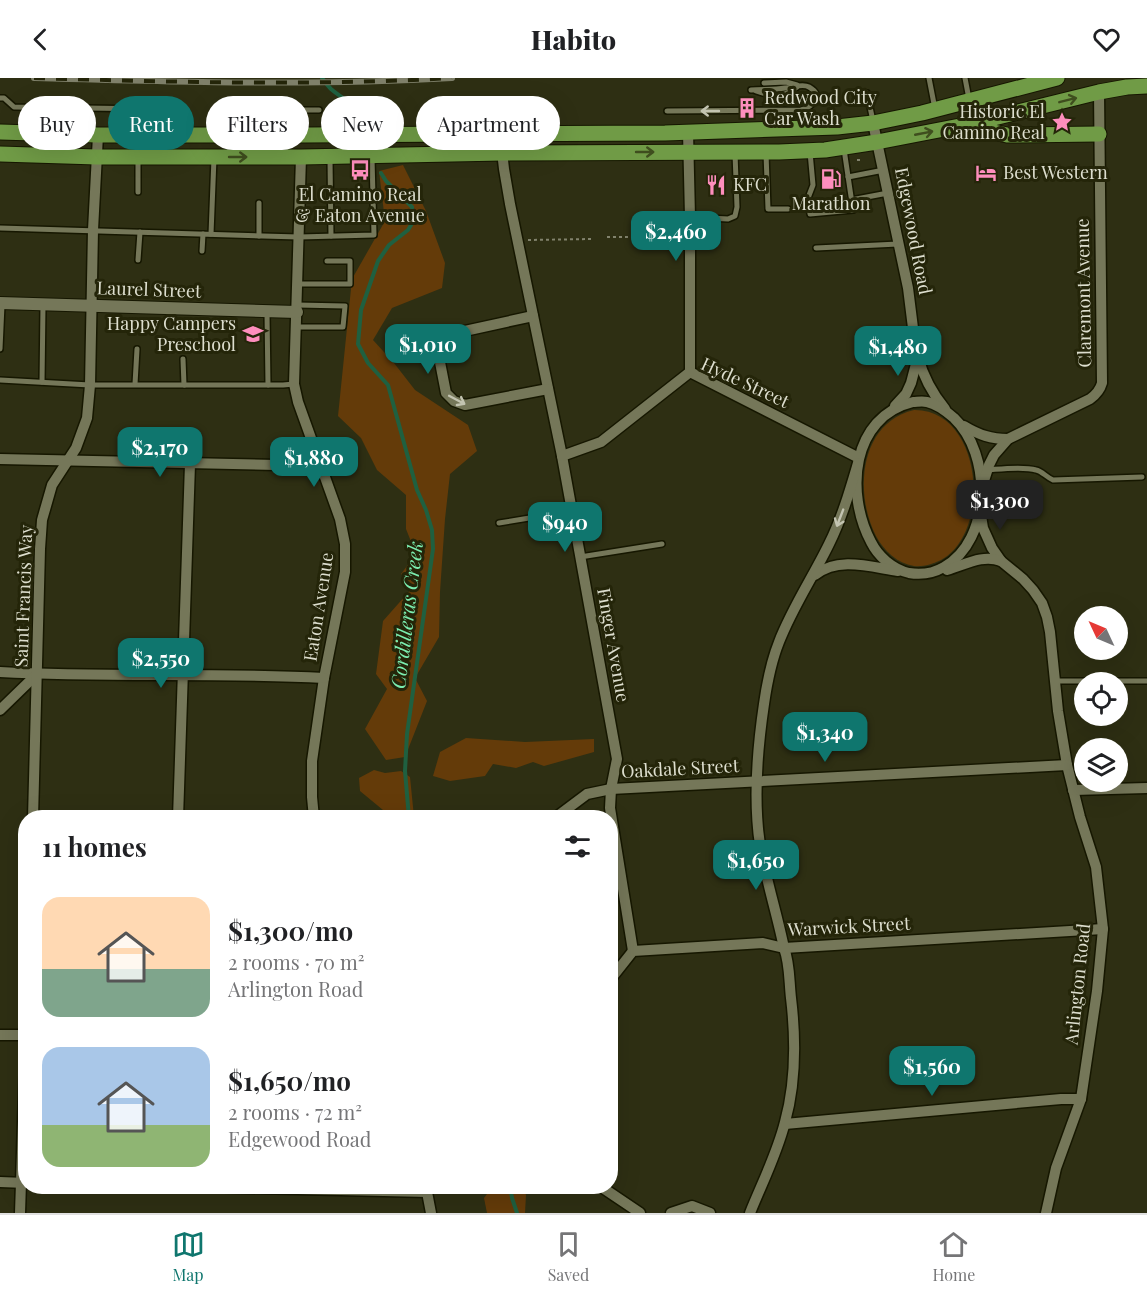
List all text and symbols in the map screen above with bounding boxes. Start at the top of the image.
text: Habito [531,21,616,57]
icon: back [24,23,57,56]
icon: heart [1090,23,1123,56]
place label: Redwood City Car Wash [764,85,877,130]
one-way arrow [1058,93,1077,105]
chip: Buy [18,96,96,150]
chip: Rent [108,96,194,150]
chip: Filters [206,96,309,150]
chip: New [321,96,404,150]
chip: Apartment [416,96,560,150]
building icon: Redwood City Car Wash [735,96,759,120]
place label: Historic El Camino Real [942,99,1045,144]
one-way arrow [700,105,720,117]
place icon: Historic El Camino Real [1050,110,1074,134]
one-way arrow [914,127,933,138]
one-way arrow [635,146,655,158]
one-way arrow [228,151,248,163]
bus stop icon: El Camino Real & Eaton Avenue [348,158,372,182]
place label: Best Western [1003,160,1108,184]
hotel icon: Best Western [974,161,998,185]
street label: Edgewood Road [890,165,938,297]
fuel station icon: Marathon [819,167,843,191]
place label: KFC [733,172,767,196]
restaurant icon: KFC [704,173,728,197]
place label: El Camino Real & Eaton Avenue [295,182,425,227]
place label: Marathon [791,191,871,215]
pin: $2,460 [627,211,725,262]
text: $2,460 [645,217,707,244]
street label: Claremont Avenue [1070,218,1096,368]
street label: Laurel Street [96,275,202,303]
place label: Happy Campers Preschool [107,311,236,356]
school or university icon: Happy Campers Preschool [241,322,265,346]
pin: $1,010 [379,324,477,375]
pin: $1,480 [849,326,947,377]
text: $1,010 [399,330,457,357]
text: $1,480 [868,332,928,359]
street label: Hyde Street [697,351,794,413]
one-way arrow [449,394,466,406]
pin: $2,170 [111,427,209,478]
text: $2,170 [131,433,189,460]
pin: $1,880 [265,437,363,488]
text: $1,880 [284,443,344,470]
pin: $1,300 [951,480,1049,531]
text: $1,300 [970,486,1030,513]
pin: $940 [529,502,601,553]
text: $940 [542,508,588,535]
one-way arrow [834,509,845,527]
street label: Saint Francis Way [9,524,37,668]
water label: Cordilleras Creek [383,540,428,690]
street label: Eaton Avenue [298,551,338,663]
street label: Finger Avenue [592,586,636,704]
north arrow [1074,606,1128,660]
map controls [1074,606,1128,792]
pin: $2,550 [112,638,210,689]
text: $2,550 [132,644,190,671]
button: locate [1074,672,1128,726]
pin: $1,340 [776,712,874,763]
text: $1,340 [796,718,854,745]
button: layers [1074,738,1128,792]
street label: Oakdale Street [620,753,740,783]
text: 11 homes [42,829,147,864]
icon: filters [561,830,594,863]
pin: $1,650 [707,840,805,891]
text: $1,650 [727,846,785,873]
street label: Warwick Street [786,911,911,941]
text: $1,300/mo [228,913,353,948]
icon: home [90,921,162,993]
street label: Arlington Road [1059,921,1095,1047]
text: 2 rooms · 70 m² [228,948,365,975]
text: Arlington Road [228,975,363,1002]
pin: $1,560 [883,1046,981,1097]
text: $1,560 [903,1052,961,1079]
text: $1,650/mo [228,1063,351,1098]
icon: home [90,1071,162,1143]
text: 2 rooms · 72 m² [228,1098,362,1125]
text: Edgewood Road [228,1125,371,1152]
tab: Map [172,1228,205,1285]
tab: Saved [548,1228,589,1285]
tab: Home [933,1228,975,1285]

